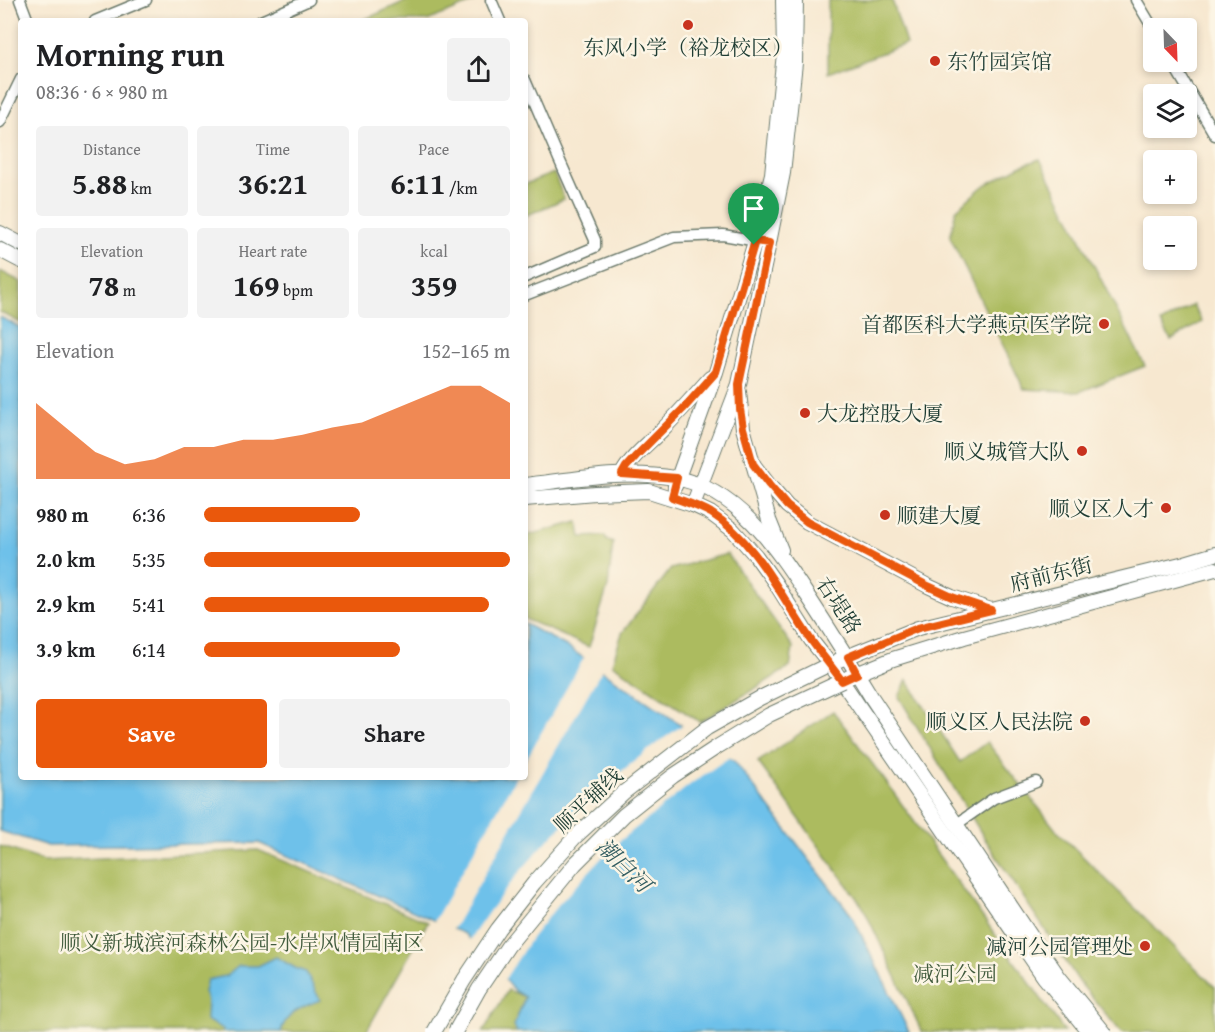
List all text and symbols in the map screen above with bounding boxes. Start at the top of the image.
marker: 东风小学（裕龙校区） [681,18,695,32]
north arrow [1143,18,1197,72]
map controls [1143,18,1197,270]
text: Morning run [36,30,225,78]
place label: 东风小学（裕龙校区） [583,32,793,63]
button: share [447,38,510,101]
place label: 东竹园宾馆 [947,46,1052,77]
marker: 东竹园宾馆 [928,54,942,68]
text: 08:36 · 6 × 980 m [36,77,168,106]
button: layers [1143,84,1197,138]
text: Distance [83,137,141,161]
text: Time [256,137,290,161]
text: Pace [419,137,449,161]
button: + [1143,150,1197,204]
text: 5.88 [72,161,127,205]
text: 36:21 [238,161,308,205]
text: 6:11 [390,161,445,205]
text: km [127,176,152,200]
text: /km [445,176,478,200]
pin [728,183,779,245]
icon: arrive [737,192,770,225]
button: − [1143,216,1197,270]
text: Elevation [81,239,143,263]
text: Heart rate [239,239,307,263]
text: kcal [420,239,448,263]
text: 78 [88,263,119,307]
text: 169 [233,263,280,307]
text: 359 [411,263,457,307]
text: m [119,278,136,302]
text: bpm [280,278,313,302]
place label: 首都医科大学燕京医学院 [861,309,1092,340]
marker: 首都医科大学燕京医学院 [1097,317,1111,331]
text: Elevation [36,336,114,365]
text: 152–165 m [422,336,510,365]
place label: 大龙控股大厦 [817,398,943,429]
marker: 大龙控股大厦 [798,406,812,420]
place label: 顺义城管大队 [944,436,1070,467]
marker: 顺义城管大队 [1075,444,1089,458]
place label: 顺义区人才 [1049,493,1154,524]
text: 980 m [36,500,89,529]
text: 6:36 [132,500,166,529]
place label: 顺建大厦 [897,500,981,531]
marker: 顺义区人才 [1159,501,1173,515]
marker: 顺建大厦 [878,508,892,522]
text: 2.0 km [36,545,95,574]
text: 5:35 [132,545,166,574]
street label: 府前东街 [1006,549,1096,599]
street label: 右堤路 [809,570,869,640]
text: 2.9 km [36,590,95,619]
text: 5:41 [132,590,166,619]
text: 3.9 km [36,635,95,664]
text: 6:14 [132,635,166,664]
button: Save [36,699,267,768]
button: Share [279,699,510,768]
place label: 顺义区人民法院 [926,706,1073,737]
marker: 顺义区人民法院 [1078,714,1092,728]
street label: 顺平辅线 [547,760,629,840]
water label: 潮白河 [589,831,662,902]
park label: 顺义新城滨河森林公园-水岸风情园南区 [60,927,424,958]
place label: 减河公园管理处 [986,931,1133,962]
marker: 减河公园管理处 [1138,939,1152,953]
park label: 减河公园 [913,958,997,989]

